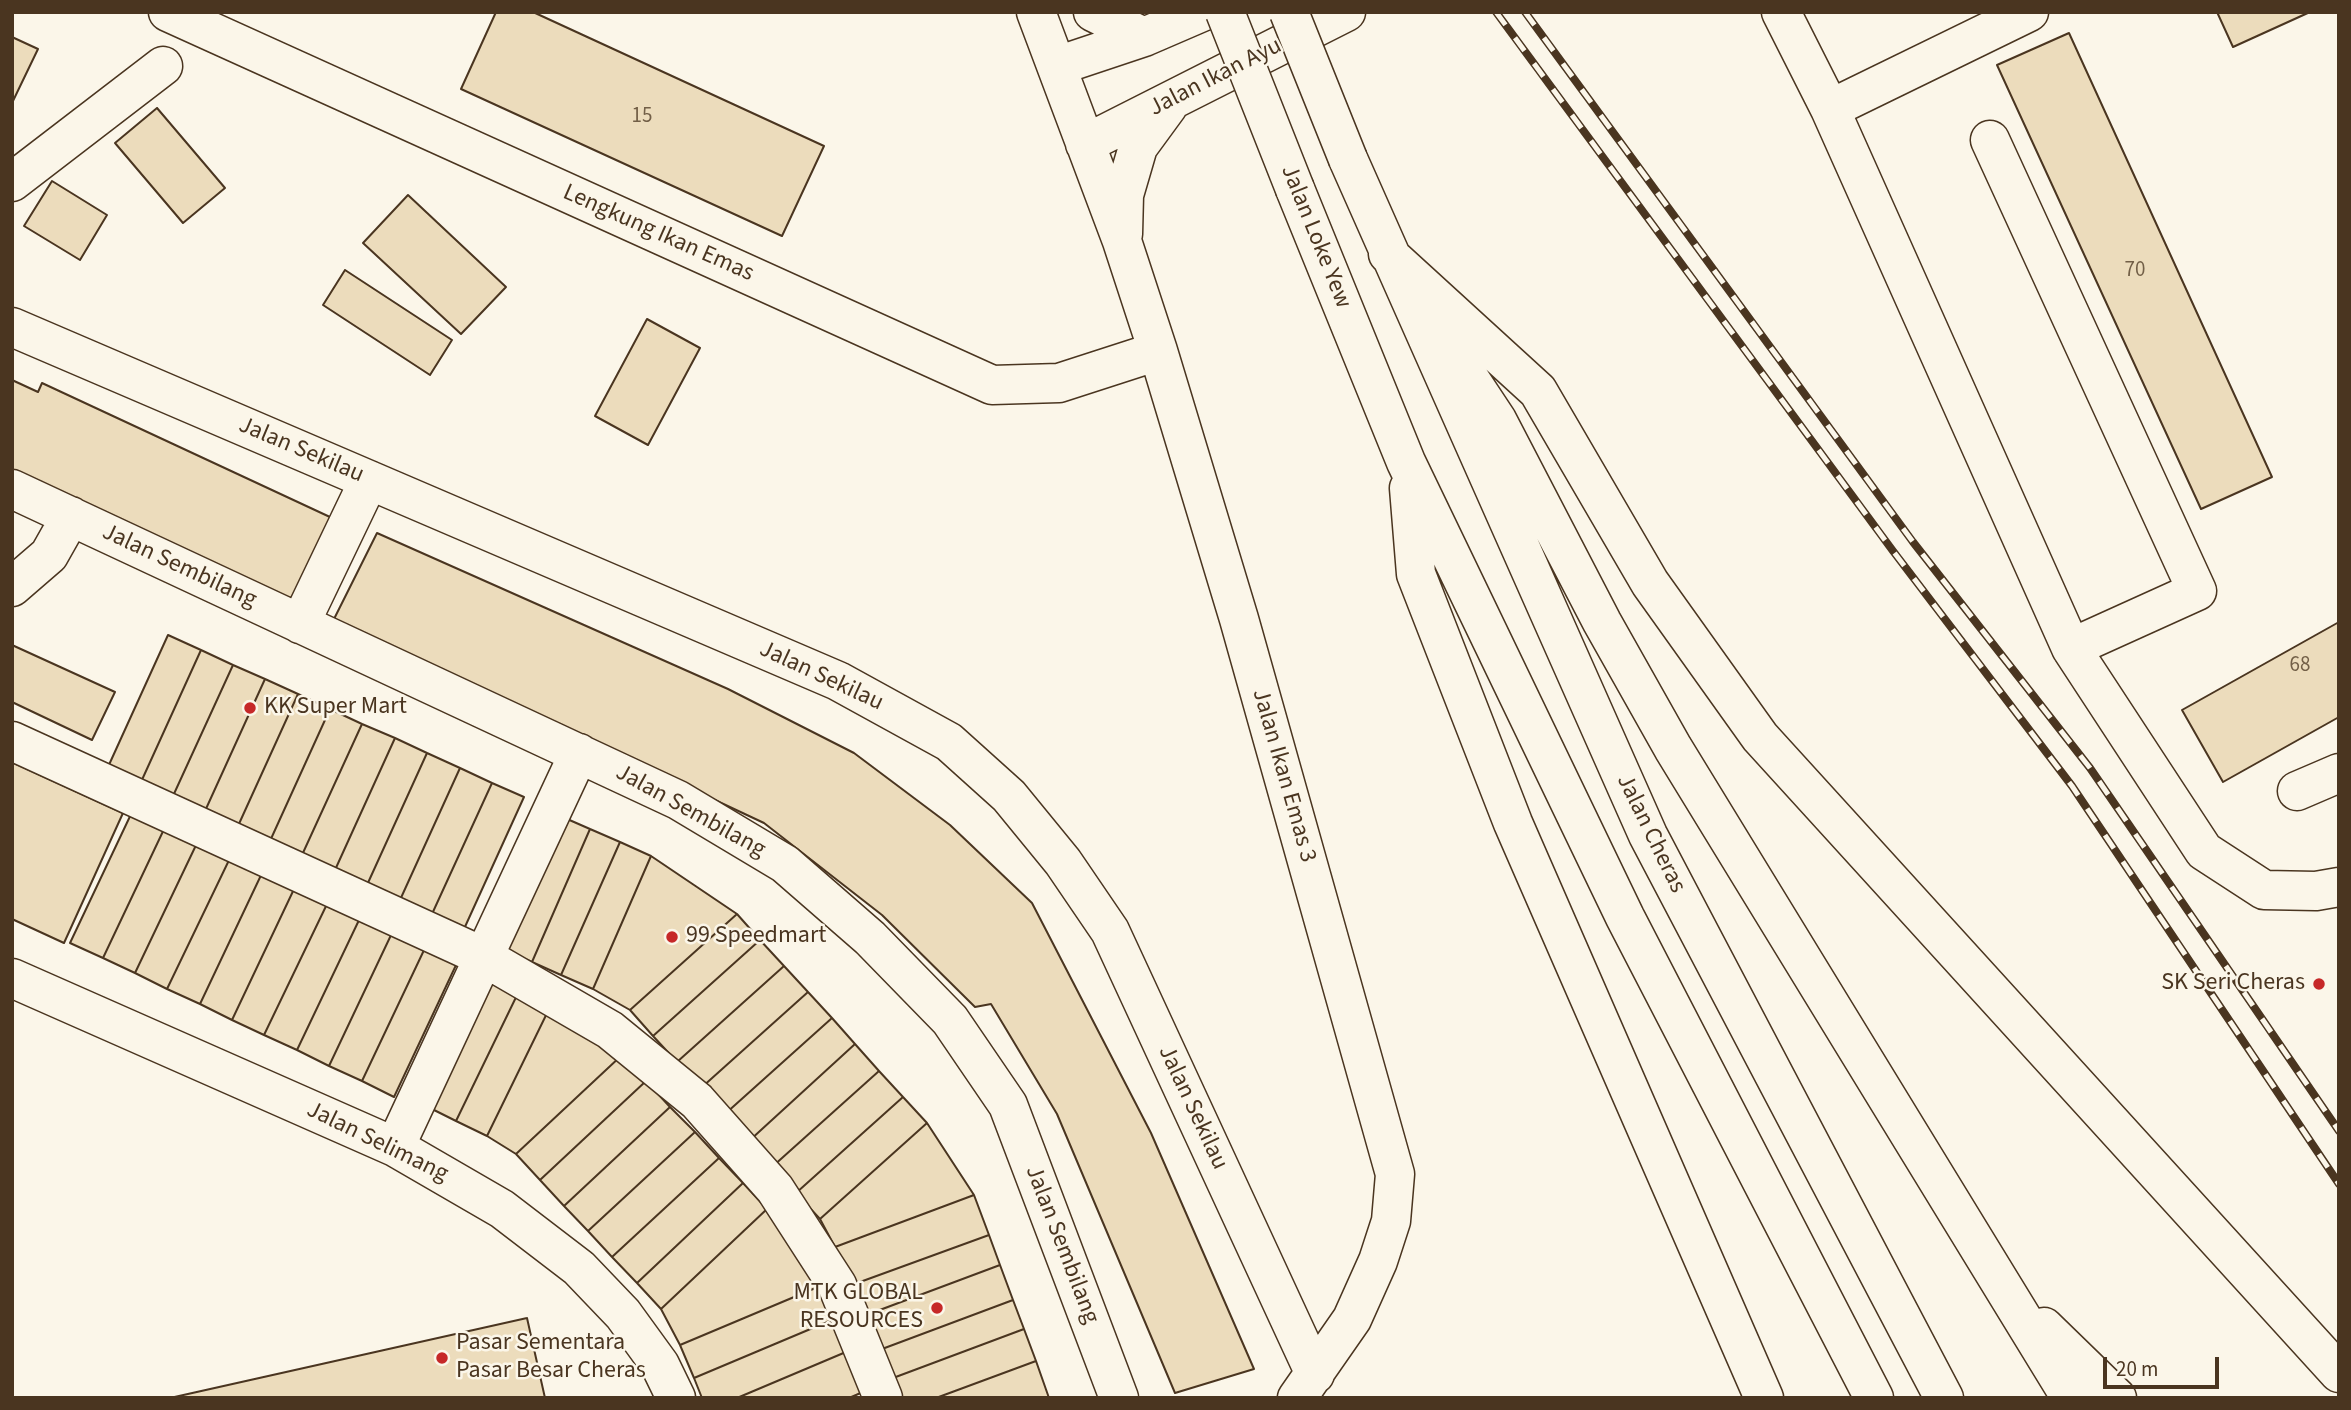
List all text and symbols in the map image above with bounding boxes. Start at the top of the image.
street label: Jalan Ikan Ayu [1145,32,1287,124]
house number: 15 [632,104,652,130]
street label: Jalan Loke Yew [1273,161,1357,313]
street label: Lengkung Ikan Emas [558,179,758,289]
house number: 70 [2125,258,2145,284]
street label: Jalan Sekilau [234,412,368,490]
street label: Jalan Sembilang [97,519,261,615]
street label: Jalan Sekilau [754,636,888,718]
house number: 68 [2290,653,2310,679]
street label: Jalan Ikan Emas 3 [1244,686,1322,866]
place label: KK Super Mart [264,694,407,722]
marker: KK Super Mart [242,700,258,716]
street label: Jalan Sembilang [610,759,770,865]
street label: Jalan Cheras [1609,770,1691,898]
place label: 99 Speedmart [686,923,826,951]
marker: 99 Speedmart [664,929,680,945]
place label: SK Seri Cheras [2161,970,2305,998]
marker: SK Seri Cheras [2311,976,2327,992]
street label: Jalan Sekilau [1151,1041,1233,1175]
street label: Jalan Selimang [302,1096,452,1190]
street label: Jalan Sembilang [1018,1162,1104,1328]
place label: MTK GLOBAL RESOURCES [793,1280,923,1336]
marker: MTK GLOBAL RESOURCES [929,1300,945,1316]
place label: Pasar Sementara Pasar Besar Cheras [456,1330,646,1386]
scale bar [2106,1344,2222,1388]
marker: Pasar Sementara Pasar Besar Cheras [434,1350,450,1366]
text: 20 m [2116,1354,2158,1384]

